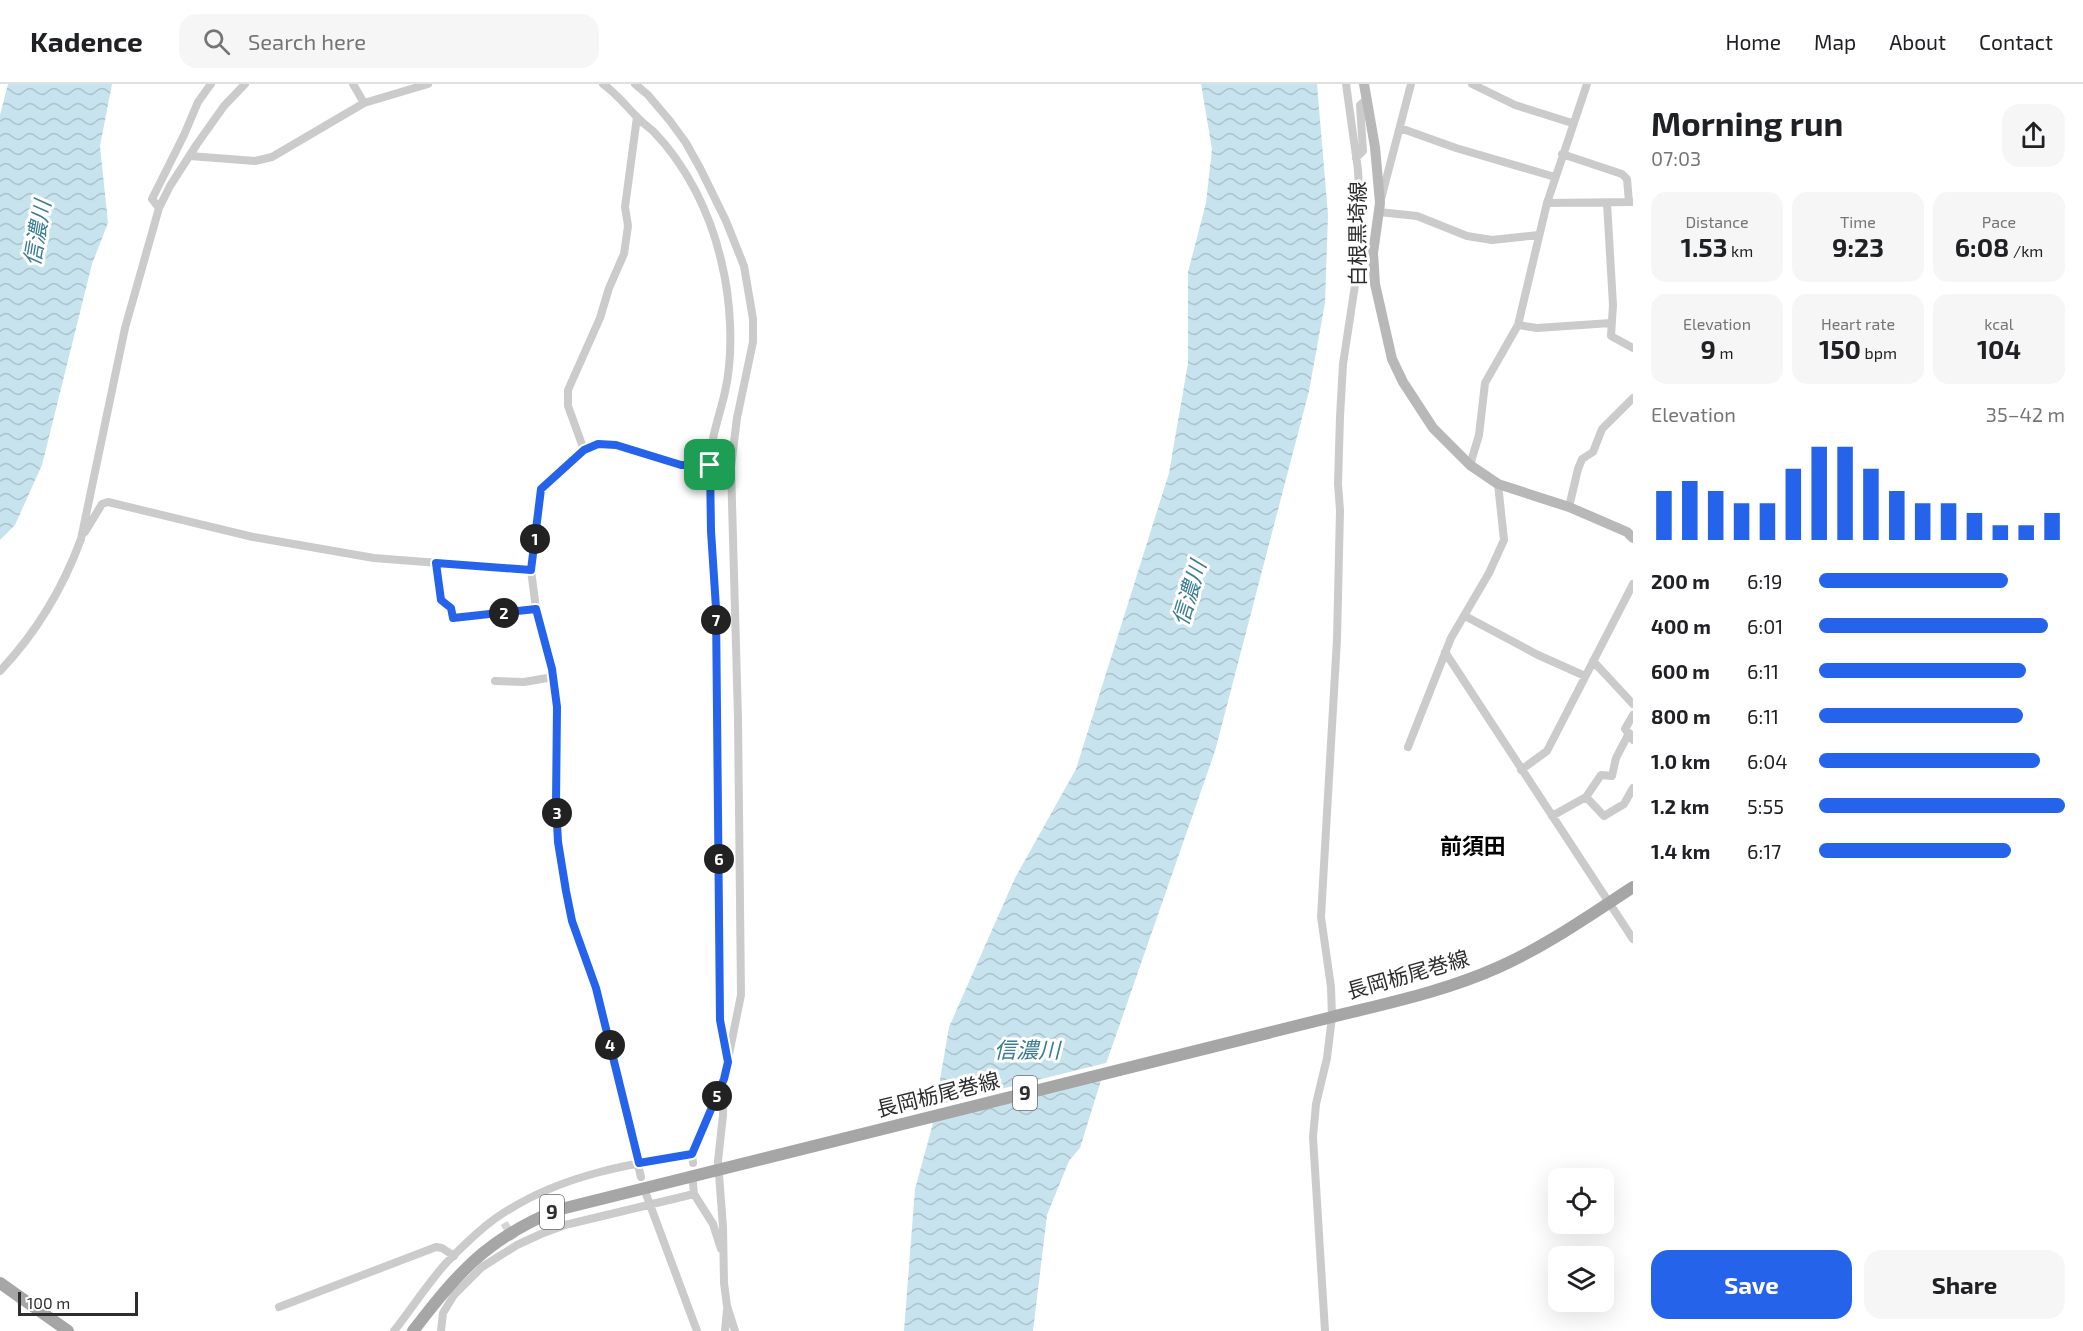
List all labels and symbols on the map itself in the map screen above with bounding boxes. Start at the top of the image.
street label: 白根黒埼線 [1344,182,1369,287]
water label: 信濃川 [17,196,55,268]
pin [684,439,735,490]
pin: 1 [520,524,550,554]
water label: 信濃川 [1166,555,1211,628]
pin: 2 [489,598,519,628]
pin: 7 [701,605,731,635]
pin: 3 [542,798,572,828]
district label: 前須田 [1440,832,1506,858]
pin: 6 [704,844,734,874]
street label: 長岡栃尾巻線 [1344,944,1472,1003]
pin: 4 [595,1030,625,1060]
water label: 信濃川 [994,1036,1062,1062]
street label: 長岡栃尾巻線 [873,1066,1002,1121]
road number: 9 [1013,1076,1037,1110]
pin: 5 [702,1081,732,1111]
road number: 9 [540,1195,564,1229]
scale bar [18,1289,138,1316]

